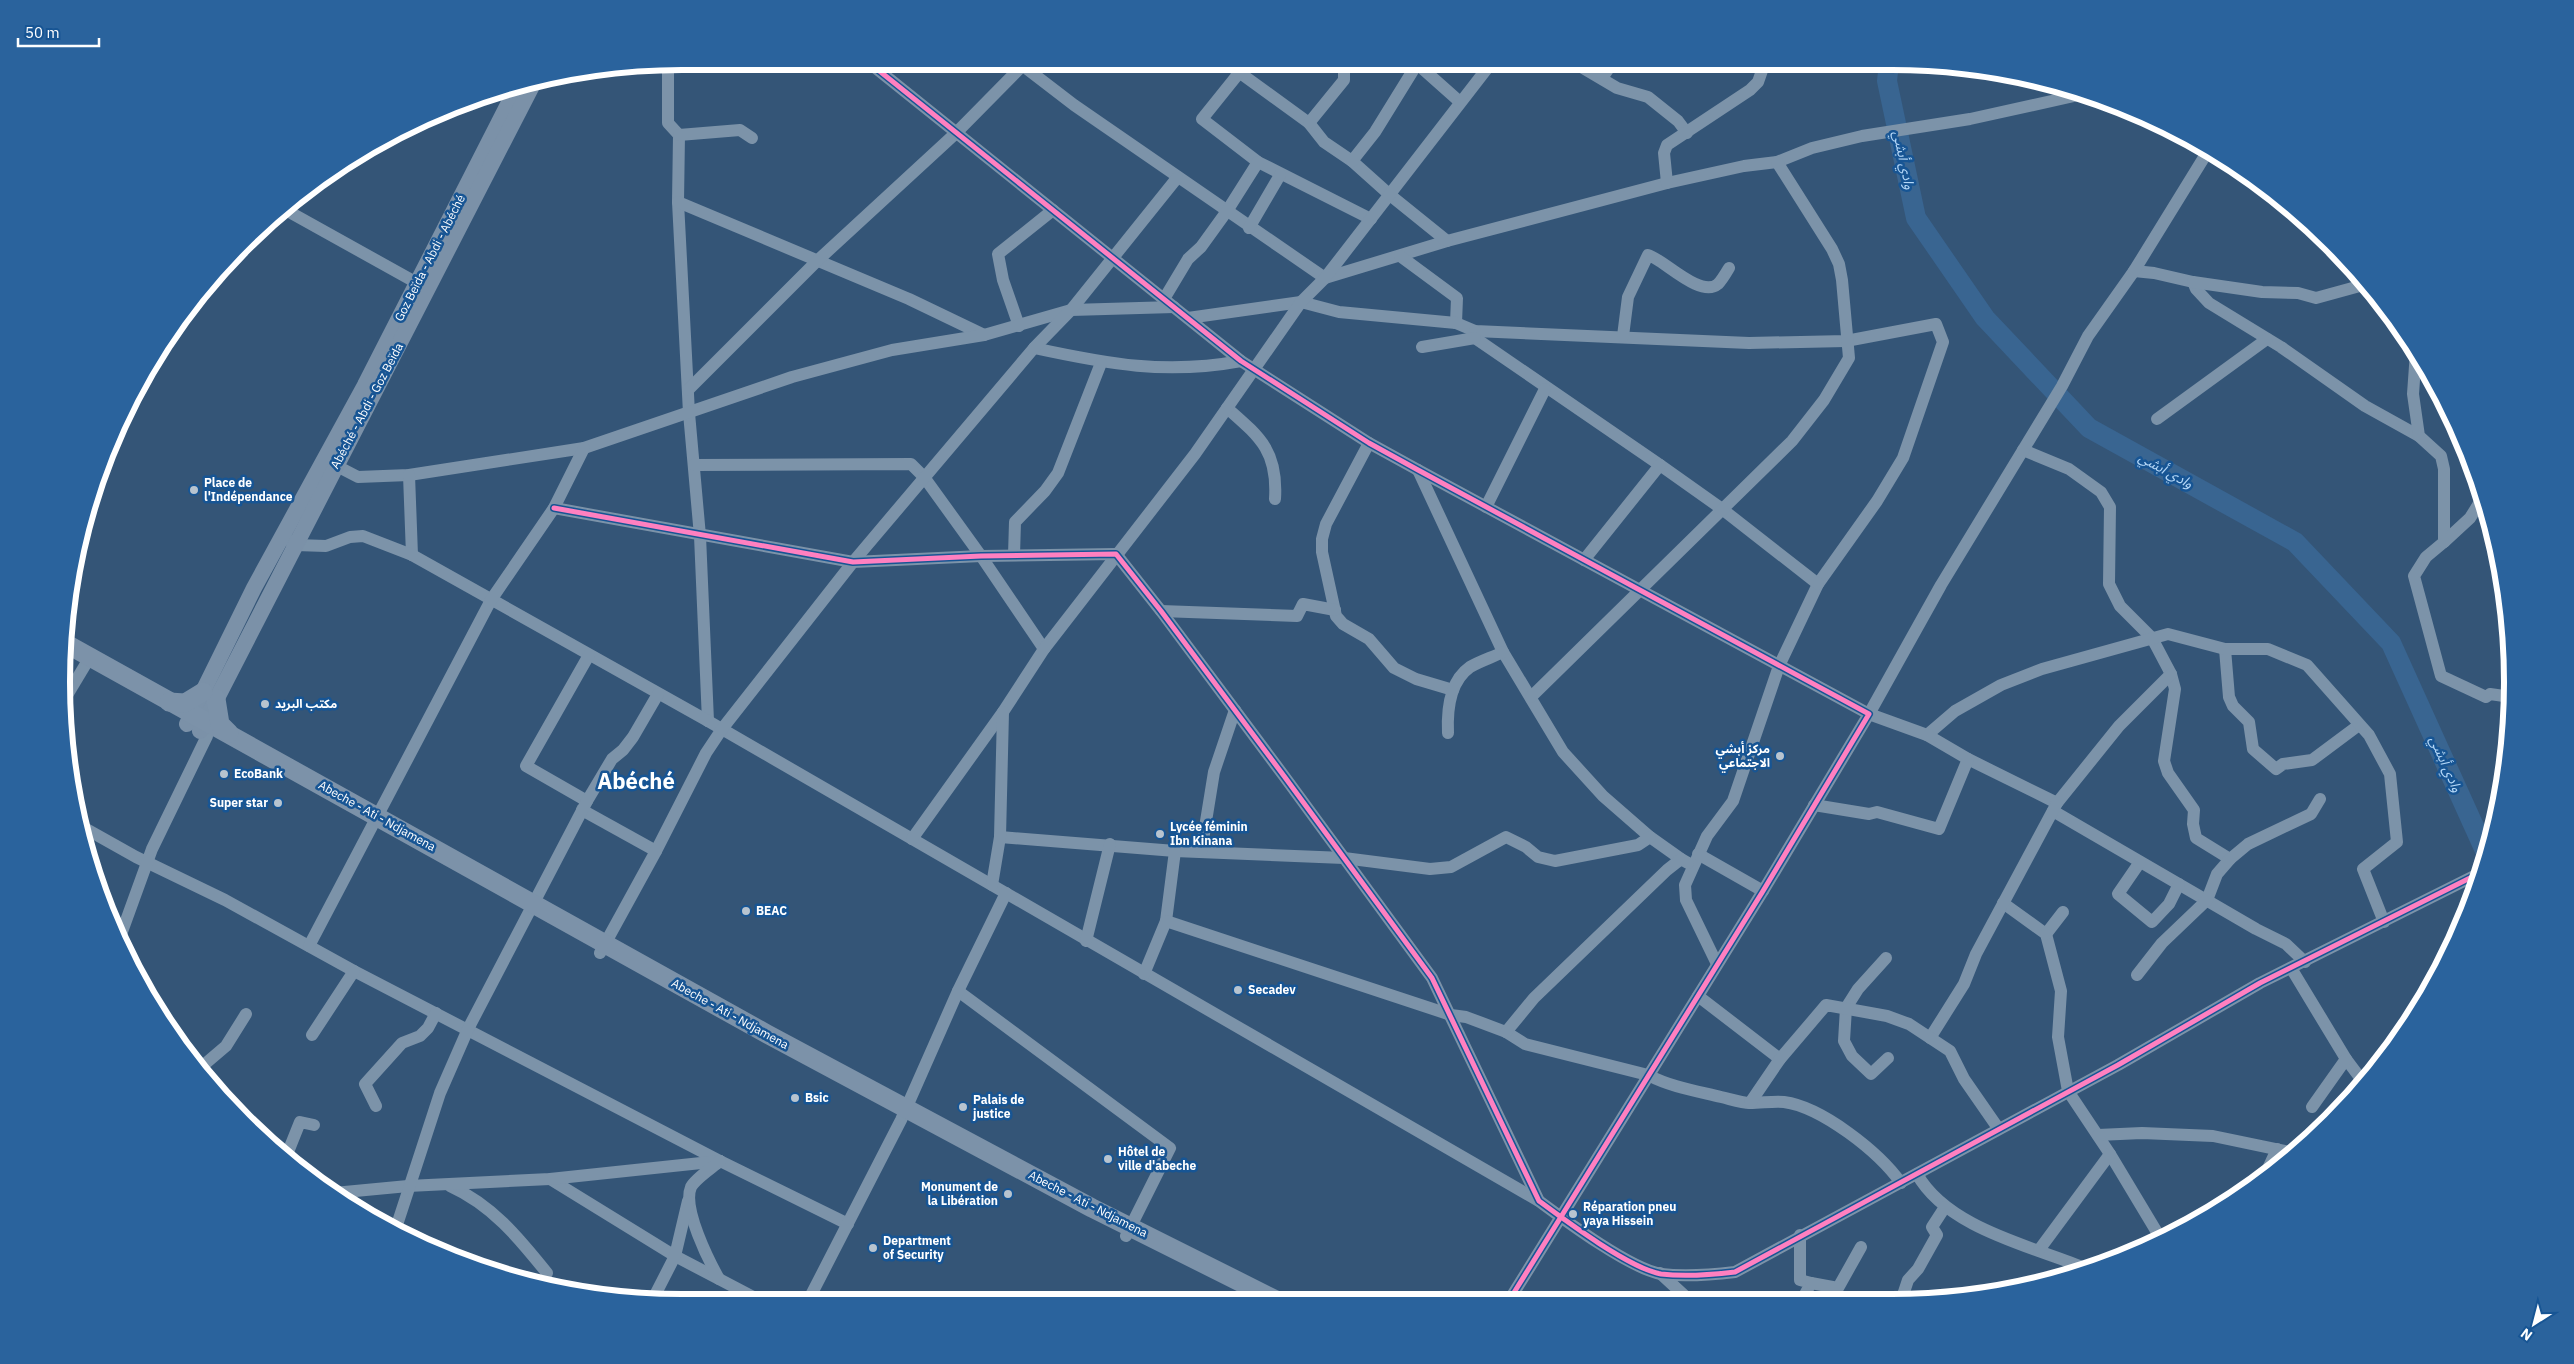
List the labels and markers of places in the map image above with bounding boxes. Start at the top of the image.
place label: Place de l'Indépendance [204,475,293,504]
marker: Place de l'Indépendance [188,484,200,496]
place label: مكتب البريد [275,696,337,711]
marker: مكتب البريد [259,698,271,710]
place label: مركز أبشي الاجتماعي [1716,741,1770,773]
marker: مركز أبشي الاجتماعي [1774,750,1786,762]
place label: EcoBank [234,766,283,781]
marker: EcoBank [218,768,230,780]
place label: Super star [209,795,268,810]
marker: Super star [272,797,284,809]
place label: Lycée féminin Ibn Kinana [1170,819,1248,848]
marker: Lycée féminin Ibn Kinana [1154,828,1166,840]
place label: BEAC [756,903,787,918]
marker: BEAC [740,905,752,917]
place label: Secadev [1248,982,1296,997]
marker: Secadev [1232,984,1244,996]
place label: Bsic [805,1090,829,1105]
marker: Bsic [789,1092,801,1104]
place label: Palais de justice [972,1092,1025,1121]
marker: Palais de justice [957,1101,969,1113]
place label: Hôtel de ville d'abeche [1118,1144,1196,1173]
marker: Hôtel de ville d'abeche [1102,1153,1114,1165]
place label: Monument de la Libération [921,1179,998,1208]
marker: Monument de la Libération [1002,1188,1014,1200]
place label: Réparation pneu yaya Hissein [1583,1199,1676,1228]
marker: Réparation pneu yaya Hissein [1567,1208,1579,1220]
place label: Department of Security [883,1233,951,1262]
marker: Department of Security [867,1242,879,1254]

